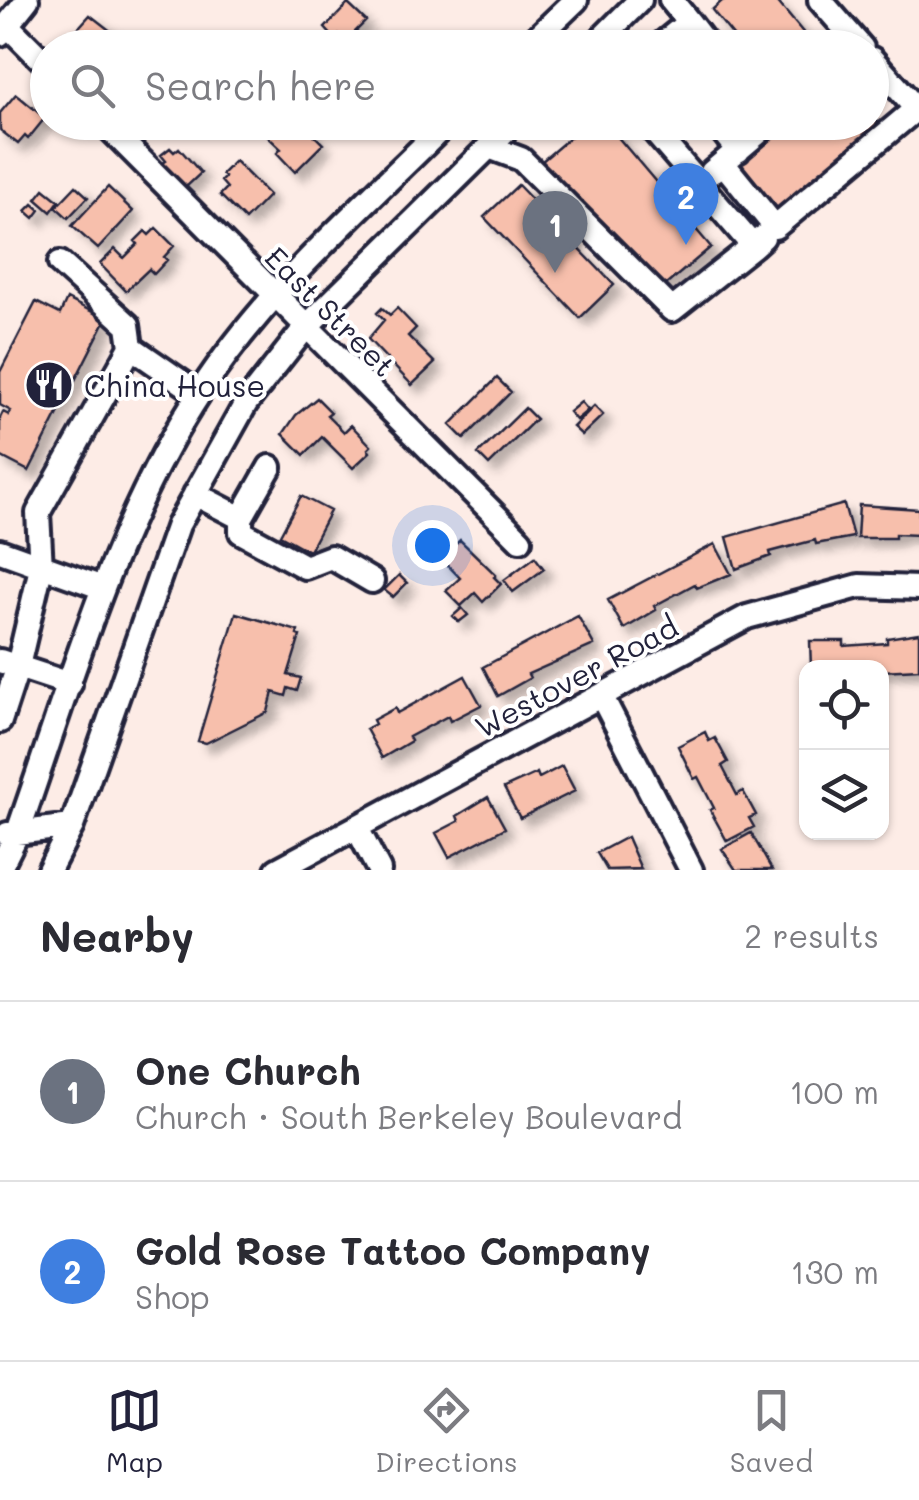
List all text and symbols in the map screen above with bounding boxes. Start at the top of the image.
search box [30,30,889,140]
icon: search [65,58,120,113]
text: Search here [145,60,376,110]
pin: 2 [654,162,718,245]
pin: 1 [522,190,588,273]
street label: East Street [257,237,405,385]
restaurant icon: China House [23,359,75,411]
place label: China House [84,365,265,405]
your location [407,520,458,571]
street label: Westover Road [468,606,684,746]
map controls [799,660,889,840]
button: locate [799,660,889,750]
button: layers [799,750,889,840]
text: Nearby [40,908,194,963]
text: 2 results [744,914,879,956]
text: One Church [135,1045,361,1095]
text: 1 [65,1070,80,1112]
text: 100 m [789,1070,879,1112]
text: Church · South Berkeley Boulevard [135,1095,682,1137]
text: Gold Rose Tattoo Company [135,1225,651,1275]
text: 2 [64,1250,81,1292]
text: 130 m [790,1250,879,1292]
text: Shop [135,1275,210,1317]
tab: Map [106,1383,163,1479]
tab: Directions [375,1383,518,1479]
tab: Saved [730,1383,813,1479]

